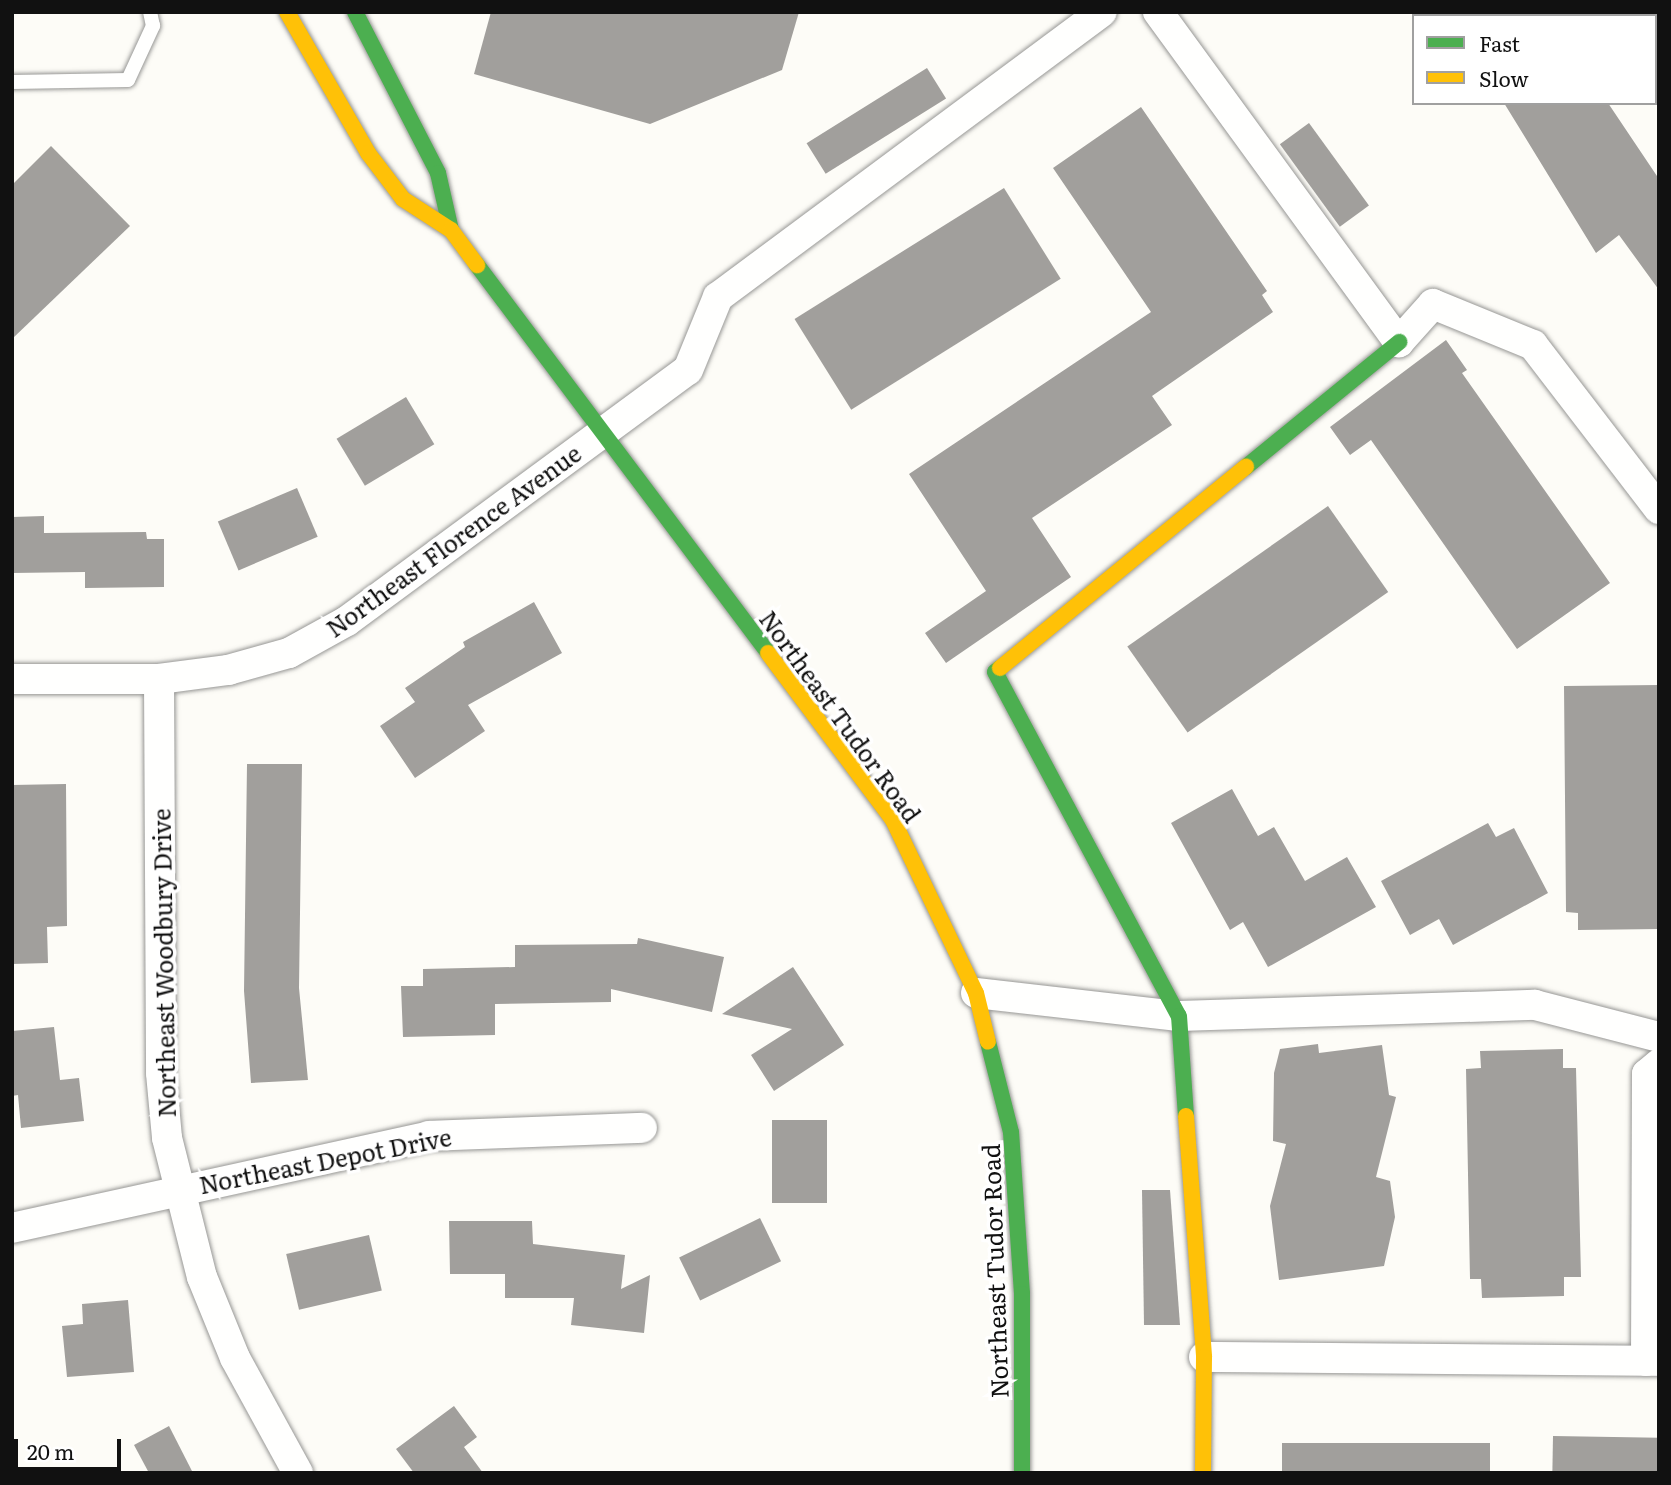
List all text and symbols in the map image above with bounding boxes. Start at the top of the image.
legend [1412,14,1657,105]
text: Fast [1479,27,1520,58]
text: Slow [1479,62,1529,93]
street label: Northeast Florence Avenue [320,438,586,642]
street label: Northeast Tudor Road [754,604,928,828]
street label: Northeast Woodbury Drive [146,808,180,1118]
street label: Northeast Depot Drive [196,1121,454,1199]
street label: Northeast Tudor Road [975,1143,1013,1399]
scale bar [18,1426,124,1470]
text: 20 m [27,1435,74,1466]

